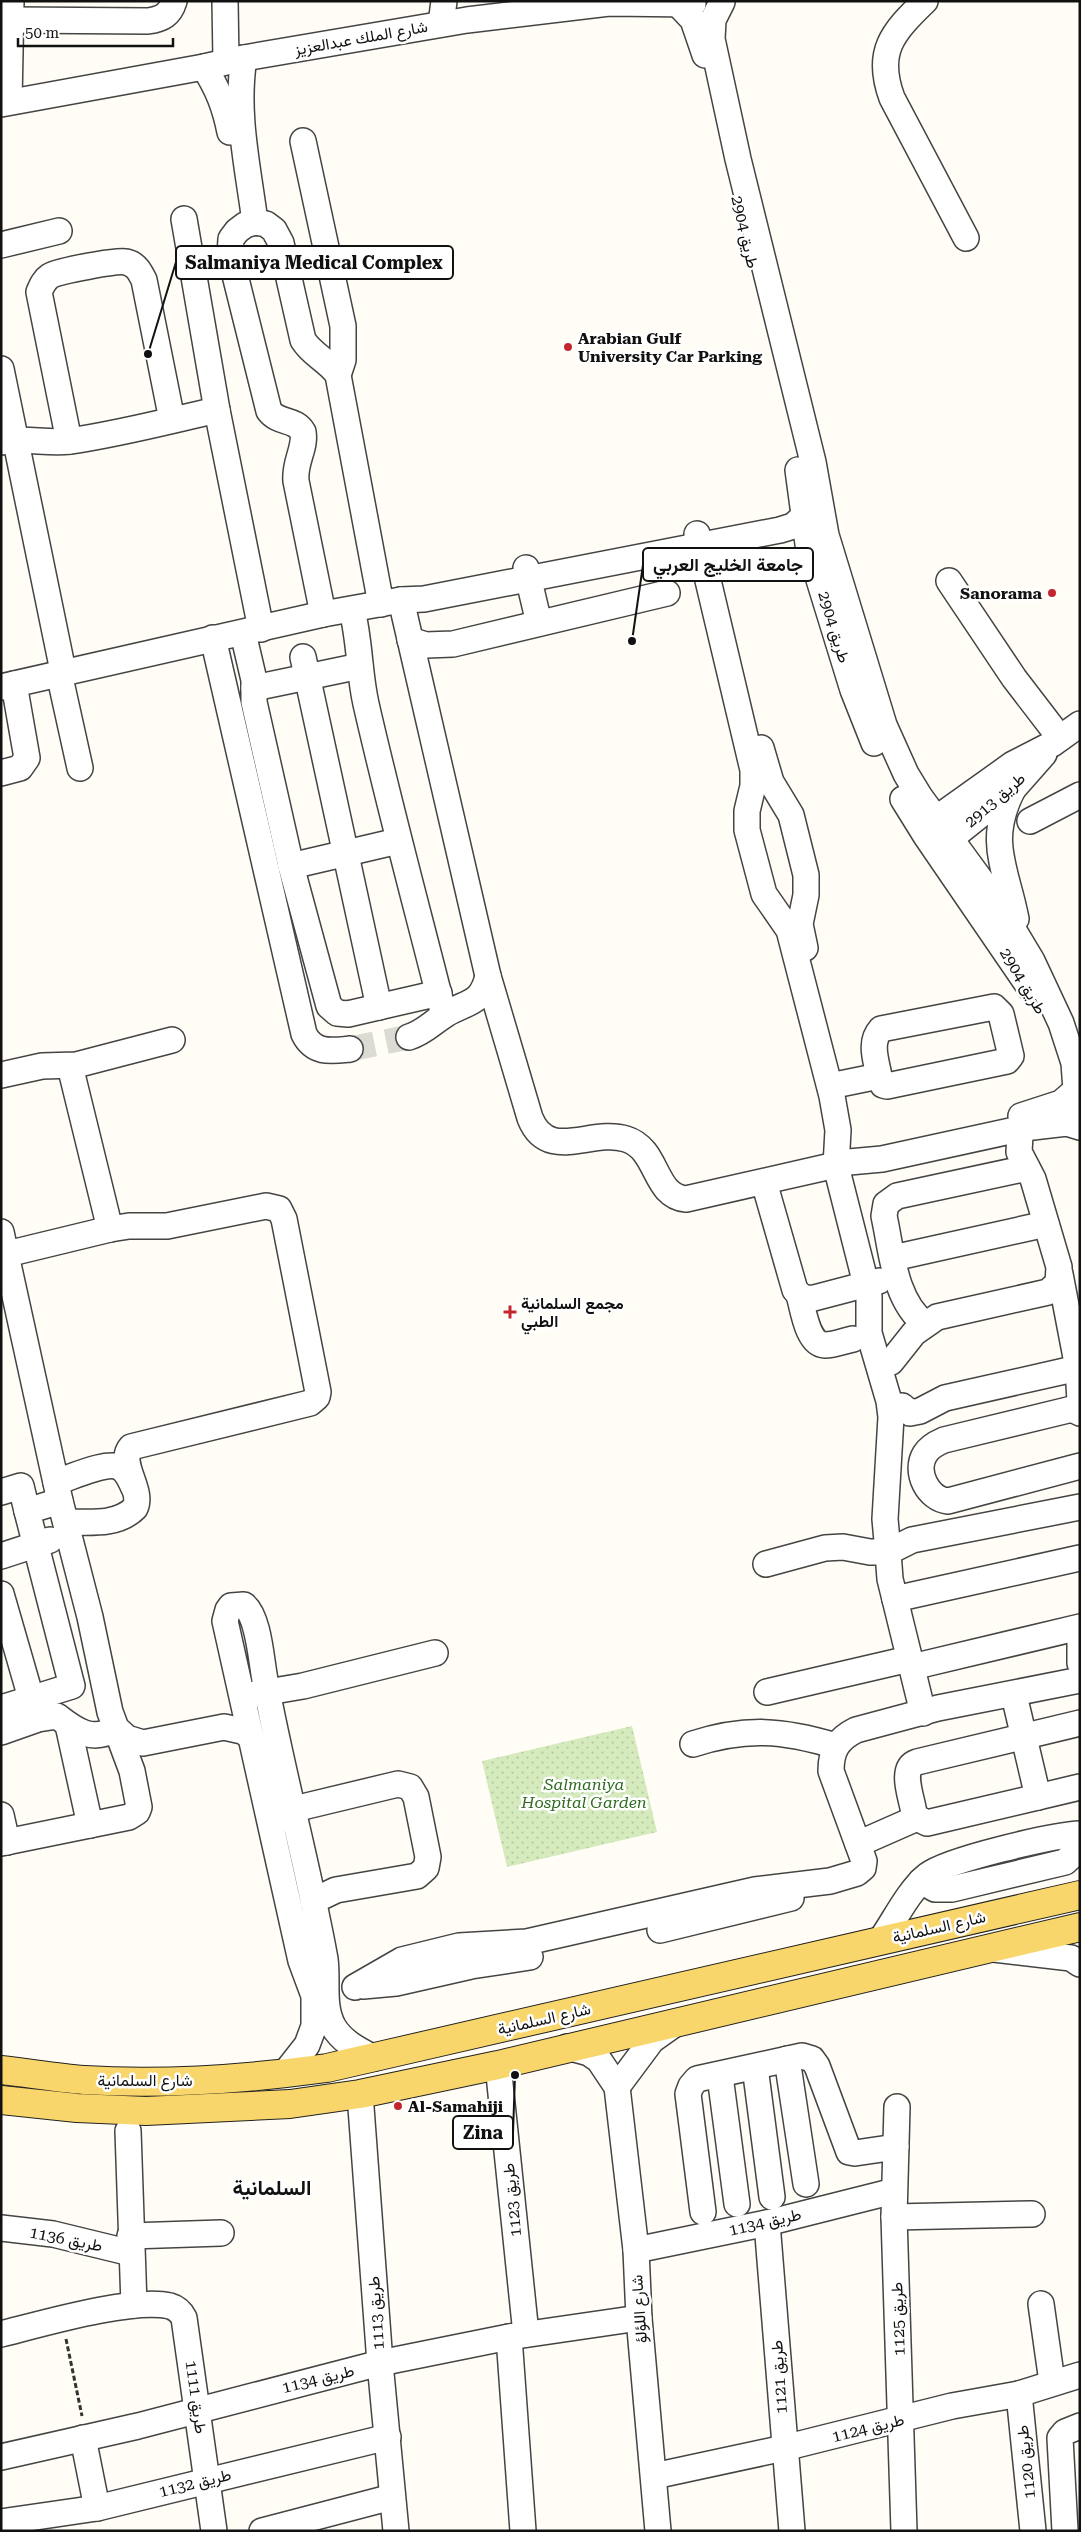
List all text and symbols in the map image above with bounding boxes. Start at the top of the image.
scale bar [18,15,172,47]
street label: شارع الملك عبدالعزيز [292,17,430,61]
text: 50 m [25,24,60,42]
street label: طريق 2904 [726,194,763,270]
callout: Salmaniya Medical Complex [176,246,453,279]
text: Salmaniya Medical Complex [185,252,443,273]
place label: Arabian Gulf University Car Parking [578,329,762,366]
marker: Arabian Gulf University Car Parking [562,341,574,353]
callout: جامعة الخليج العربي [643,548,813,581]
text: جامعة الخليج العربي [653,554,803,580]
place label: Sanorama [960,584,1043,603]
marker: Sanorama [1046,587,1058,599]
street label: طريق 2904 [813,589,854,665]
street label: طريق 2913 [961,769,1030,832]
street label: طريق 2904 [995,944,1050,1018]
place label: مجمع السلمانية الطبي [521,1294,624,1335]
marker: مجمع السلمانية الطبي [503,1305,517,1319]
park label: Salmaniya Hospital Garden [520,1775,647,1812]
street label: شارع السلمانية [890,1907,988,1949]
street label: شارع السلمانية [495,1999,593,2041]
street label: شارع السلمانية [97,2071,193,2092]
place label: Al-Samahiji [408,2097,504,2116]
marker: Al-Samahiji [392,2100,404,2112]
callout: Zina [453,2116,513,2149]
text: Zina [463,2122,504,2143]
street label: طريق 1123 [499,2162,526,2238]
district label: السلمانية [233,2176,311,2200]
street label: طريق 1134 [727,2204,803,2241]
street label: طريق 1136 [28,2223,104,2256]
street label: شارع اللؤلؤ [627,2274,653,2344]
street label: طريق 1113 [364,2275,389,2350]
street label: طريق 1125 [887,2282,910,2356]
street label: طريق 1121 [767,2339,792,2414]
street label: طريق 1111 [180,2359,211,2435]
street label: طريق 1134 [280,2361,356,2398]
street label: طريق 1124 [830,2410,906,2447]
street label: طريق 1120 [1013,2424,1040,2500]
street label: طريق 1132 [157,2465,233,2502]

